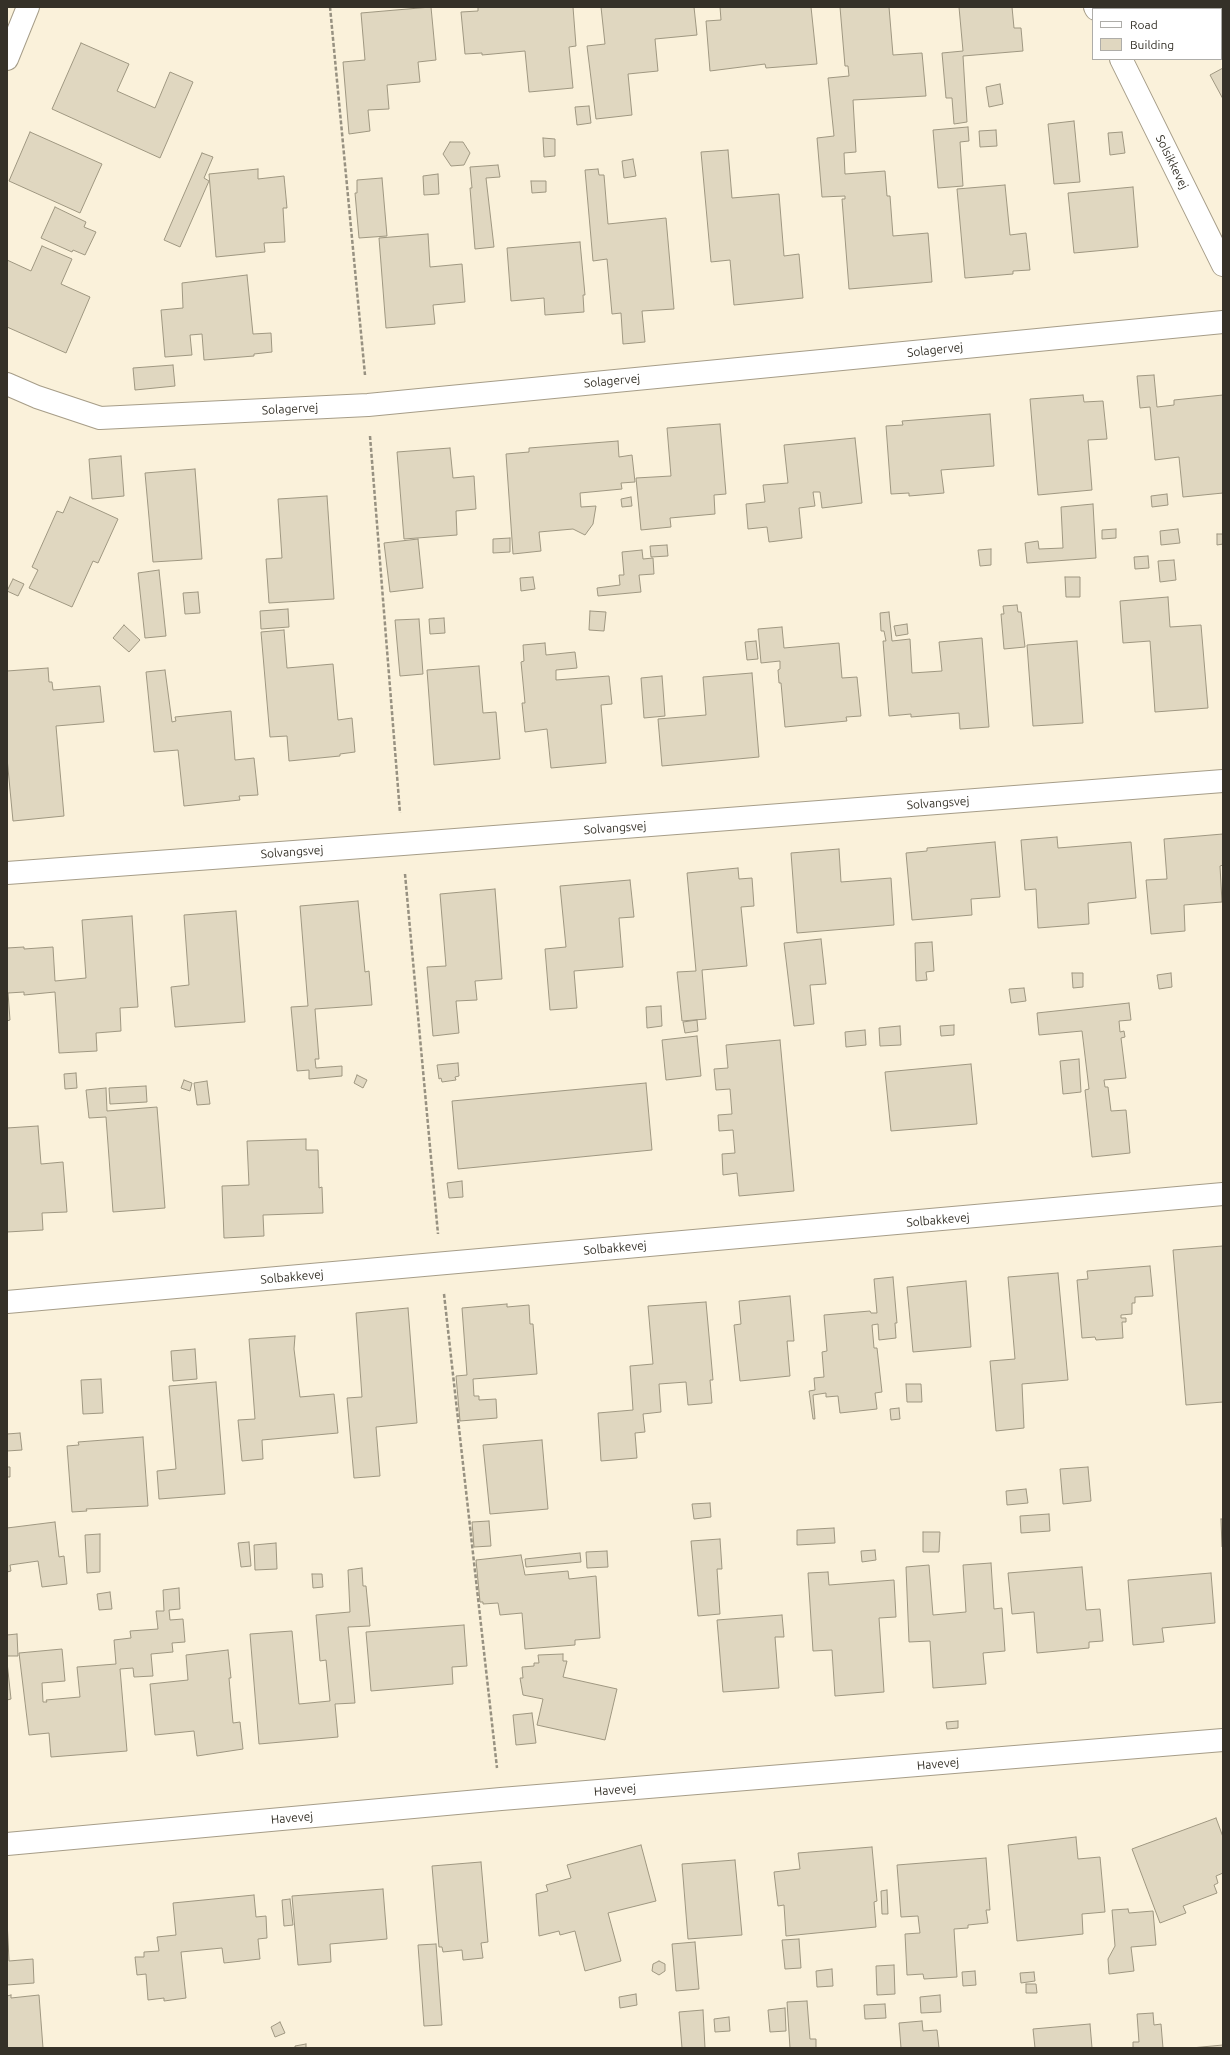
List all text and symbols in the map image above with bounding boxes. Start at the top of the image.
legend [1092,8,1222,60]
text: Road [1130,18,1158,31]
text: Building [1130,38,1174,51]
street label: Solsikkevej [1153,133,1191,191]
street label: Solagervej [906,340,964,360]
street label: Solagervej [583,371,641,391]
street label: Solagervej [261,400,319,418]
street label: Solvangsvej [906,794,970,812]
street label: Solvangsvej [583,819,647,837]
street label: Solvangsvej [260,843,324,861]
street label: Solbakkevej [906,1210,970,1230]
street label: Solbakkevej [583,1238,647,1258]
street label: Solbakkevej [260,1267,324,1287]
street label: Havevej [916,1755,960,1773]
street label: Havevej [593,1781,637,1799]
street label: Havevej [270,1809,314,1827]

